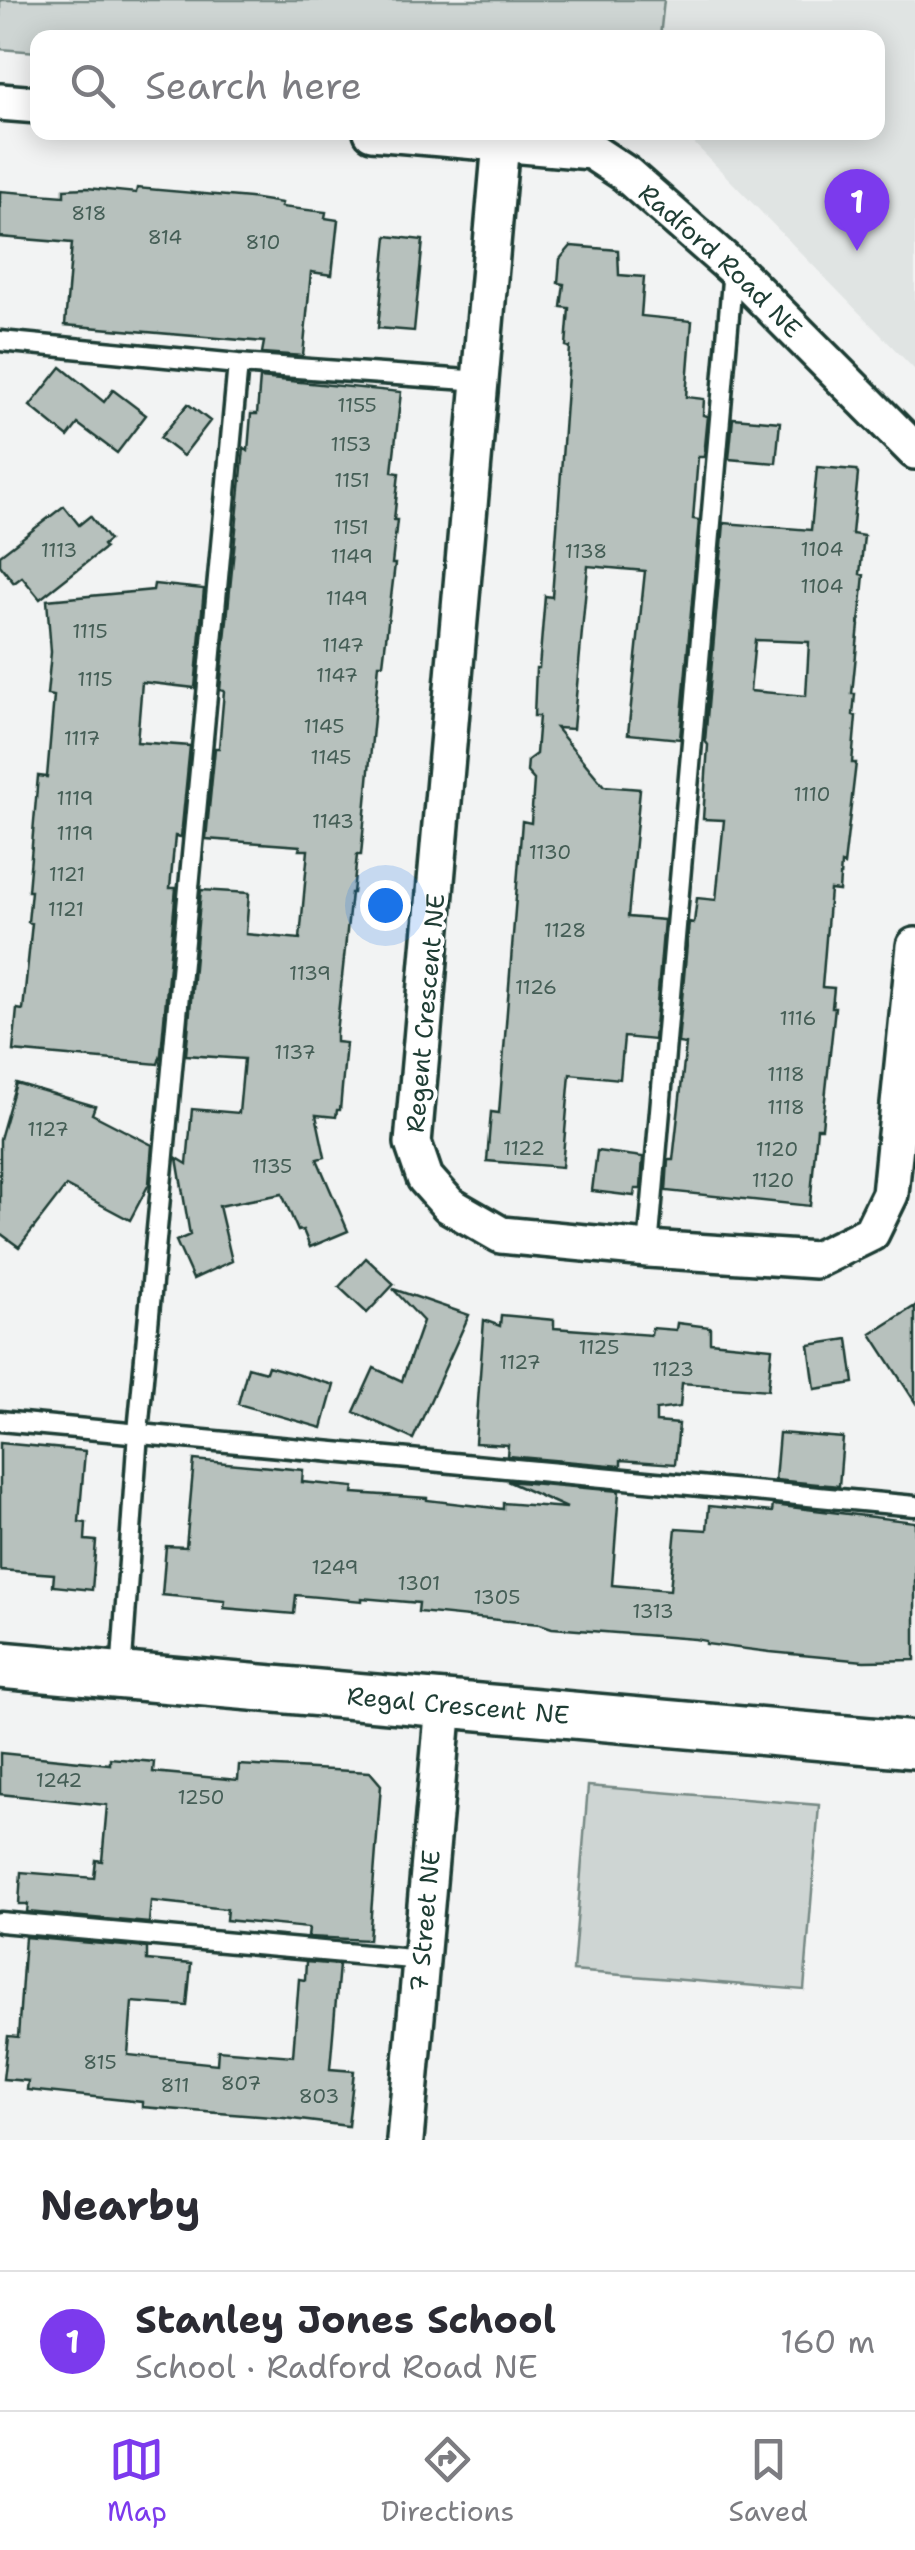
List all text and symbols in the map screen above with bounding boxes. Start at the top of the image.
search box [30,30,885,140]
icon: search [65,58,120,113]
text: Search here [145,60,362,111]
pin: 1 [824,168,890,251]
street label: Radford Road NE [632,176,810,345]
house number: 818 [71,200,107,226]
house number: 814 [148,224,182,250]
house number: 810 [245,229,281,255]
house number: 1155 [337,392,377,418]
house number: 1153 [330,431,372,457]
house number: 1151 [334,467,370,493]
house number: 1151 [333,514,369,540]
house number: 1104 [801,536,843,562]
house number: 1113 [41,537,77,563]
house number: 1138 [565,538,607,564]
house number: 1149 [331,543,373,569]
house number: 1104 [801,573,843,599]
house number: 1149 [326,585,368,611]
house number: 1115 [72,618,108,644]
house number: 1147 [322,632,364,658]
house number: 1147 [316,662,358,688]
house number: 1115 [77,666,113,692]
house number: 1145 [304,713,344,739]
house number: 1117 [64,725,100,751]
house number: 1145 [311,744,351,770]
house number: 1110 [793,781,831,807]
house number: 1119 [57,785,93,811]
house number: 1143 [312,808,354,834]
house number: 1119 [57,820,93,846]
house number: 1130 [529,839,571,865]
house number: 1121 [49,861,85,887]
your location [360,880,411,931]
street label: Regent Crescent NE [398,892,452,1134]
house number: 1121 [48,896,84,922]
house number: 1128 [544,917,586,943]
house number: 1139 [289,960,331,986]
house number: 1126 [515,974,557,1000]
house number: 1116 [779,1005,817,1031]
house number: 1137 [274,1039,316,1065]
house number: 1118 [767,1061,805,1087]
house number: 1118 [767,1094,805,1120]
house number: 1127 [27,1116,69,1142]
house number: 1122 [503,1135,545,1161]
house number: 1120 [756,1136,798,1162]
house number: 1135 [252,1153,292,1179]
house number: 1120 [752,1167,794,1193]
house number: 1125 [579,1334,619,1360]
house number: 1127 [499,1349,541,1375]
house number: 1123 [652,1356,694,1382]
house number: 1249 [311,1554,359,1580]
house number: 1301 [398,1570,440,1596]
house number: 1305 [473,1584,521,1610]
house number: 1313 [632,1598,674,1624]
street label: Regal Crescent NE [346,1678,571,1732]
house number: 1242 [36,1767,82,1793]
house number: 1250 [178,1784,224,1810]
street label: 7 Street NE [401,1848,448,1994]
house number: 815 [83,2049,117,2075]
house number: 807 [221,2070,261,2096]
house number: 811 [160,2072,190,2098]
house number: 803 [299,2083,339,2109]
text: Nearby [40,2177,200,2233]
text: Stanley Jones School [135,2294,556,2345]
text: 1 [65,2320,80,2363]
text: 160 m [780,2320,875,2363]
text: School · Radford Road NE [135,2345,538,2388]
tab: Map [107,2432,167,2530]
tab: Directions [381,2432,514,2530]
tab: Saved [728,2432,808,2530]

